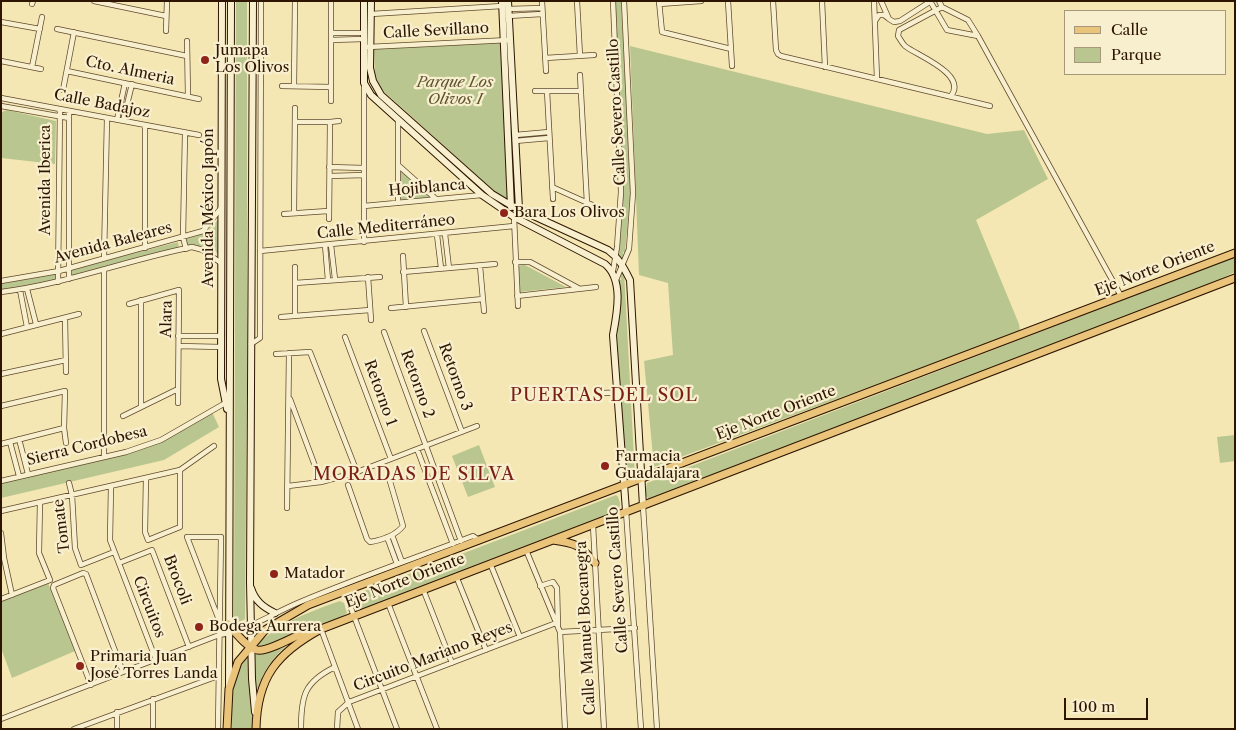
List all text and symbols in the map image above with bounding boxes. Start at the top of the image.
legend [1064,10,1226,75]
street label: Calle Sevillano [383,19,489,43]
text: Calle [1111,20,1148,39]
street label: Calle Severo Castillo [604,38,630,186]
place label: Jumapa Los Olivos [215,42,289,77]
text: Parque [1111,45,1161,64]
street label: Cto. Almeria [84,53,176,89]
marker: Jumapa Los Olivos [199,54,211,66]
park label: Parque Los Olivos I [417,74,493,109]
street label: Calle Badajoz [52,86,152,122]
street label: Avenida Iberica [37,124,55,236]
street label: Avenida México Japón [200,128,218,288]
street label: Hojiblanca [388,176,466,200]
place label: Bara Los Olivos [514,204,625,222]
marker: Bara Los Olivos [498,207,510,219]
street label: Calle Mediterráneo [316,211,456,243]
street label: Avenida Baleares [52,219,174,267]
street label: Eje Norte Oriente [1092,238,1218,300]
street label: Alara [158,300,176,338]
street label: Retorno 3 [434,341,476,413]
street label: Retorno 2 [396,347,438,421]
street label: Retorno 1 [360,358,400,428]
street label: Eje Norte Oriente [713,382,839,444]
district label: PUERTAS DEL SOL [508,385,700,407]
street label: Sierra Cordobesa [25,422,149,470]
place label: Farmacia Guadalajara [615,448,700,483]
marker: Farmacia Guadalajara [599,460,611,472]
district label: MORADAS DE SILVA [311,464,517,486]
street label: Tomate [50,498,74,554]
street label: Calle Severo Castillo [604,506,632,654]
street label: Calle Manuel Bocanegra [572,540,600,716]
street label: Eje Norte Oriente [342,550,468,612]
street label: Brocoli [159,553,195,607]
place label: Matador [284,565,345,583]
marker: Matador [268,568,280,580]
street label: Circuitos [129,573,169,641]
place label: Bodega Aurrera [209,618,321,636]
street label: Circuito Mariano Reyes [351,618,515,696]
marker: Bodega Aurrera [193,621,205,633]
place label: Primaria Juan José Torres Landa [90,648,218,683]
marker: Primaria Juan José Torres Landa [74,660,86,672]
scale bar [1066,688,1150,720]
text: 100 m [1072,697,1115,716]

